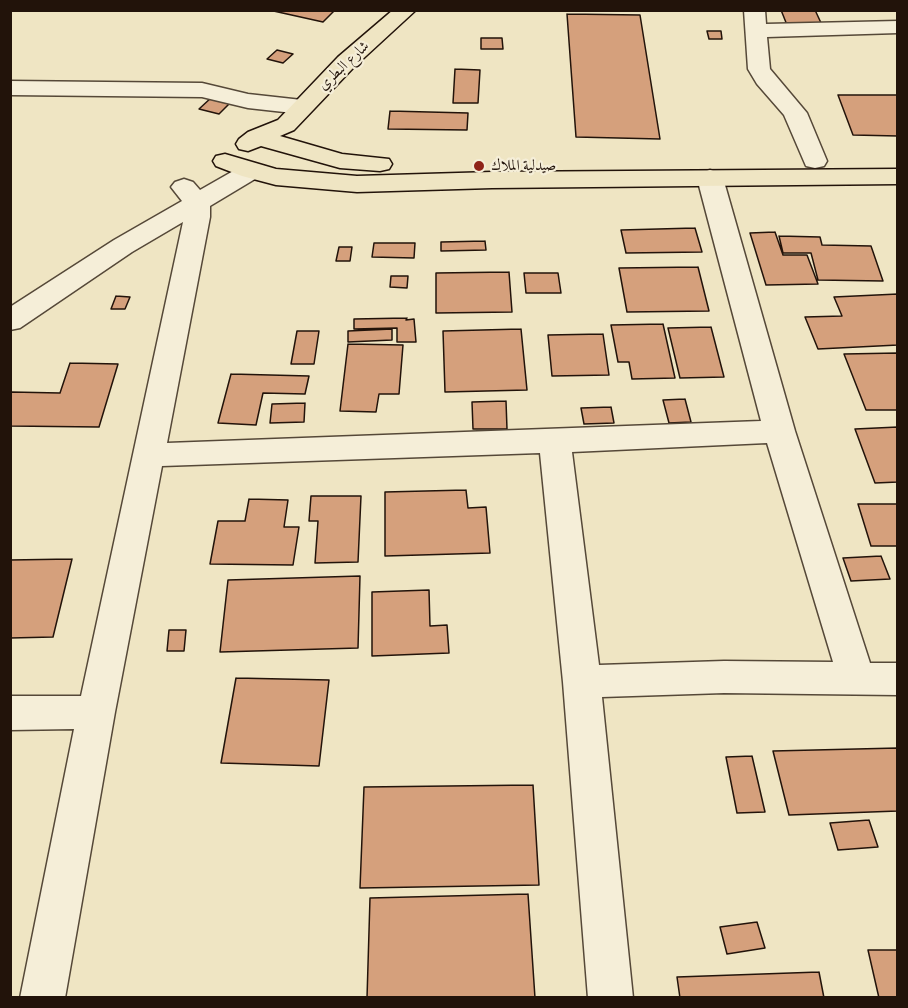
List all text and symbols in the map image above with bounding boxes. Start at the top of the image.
street label: شارع البطري [315,38,373,94]
place label: صيدلية الملاك [491,157,556,175]
marker: صيدلية الملاك [472,159,486,173]

